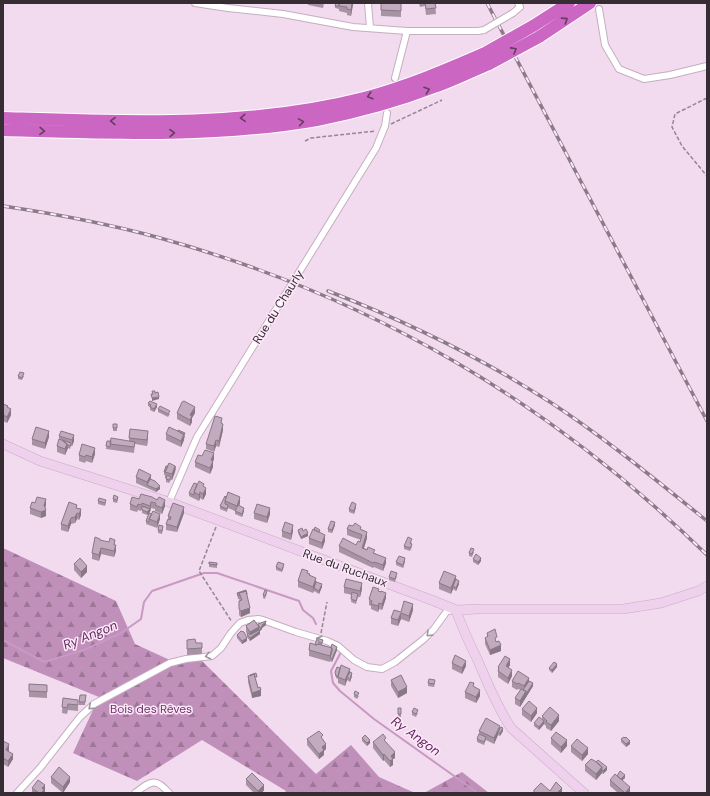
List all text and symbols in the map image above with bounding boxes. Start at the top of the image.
one-way arrow [561,17,568,25]
one-way arrow [510,47,517,55]
one-way arrow [423,86,430,94]
one-way arrow [367,91,374,100]
one-way arrow [240,113,246,122]
one-way arrow [110,117,116,125]
one-way arrow [298,118,304,127]
one-way arrow [39,127,45,135]
one-way arrow [169,129,175,137]
street label: Rue du Chaurly [249,267,307,347]
street label: Rue du Ruchaux [301,545,389,591]
water label: Ry Angon [60,616,120,654]
one-way arrow [426,630,434,637]
one-way arrow [315,635,322,644]
one-way arrow [205,651,212,660]
park label: Bois des Rêves [110,701,192,717]
one-way arrow [88,702,95,709]
water label: Ry Angon [388,712,444,760]

